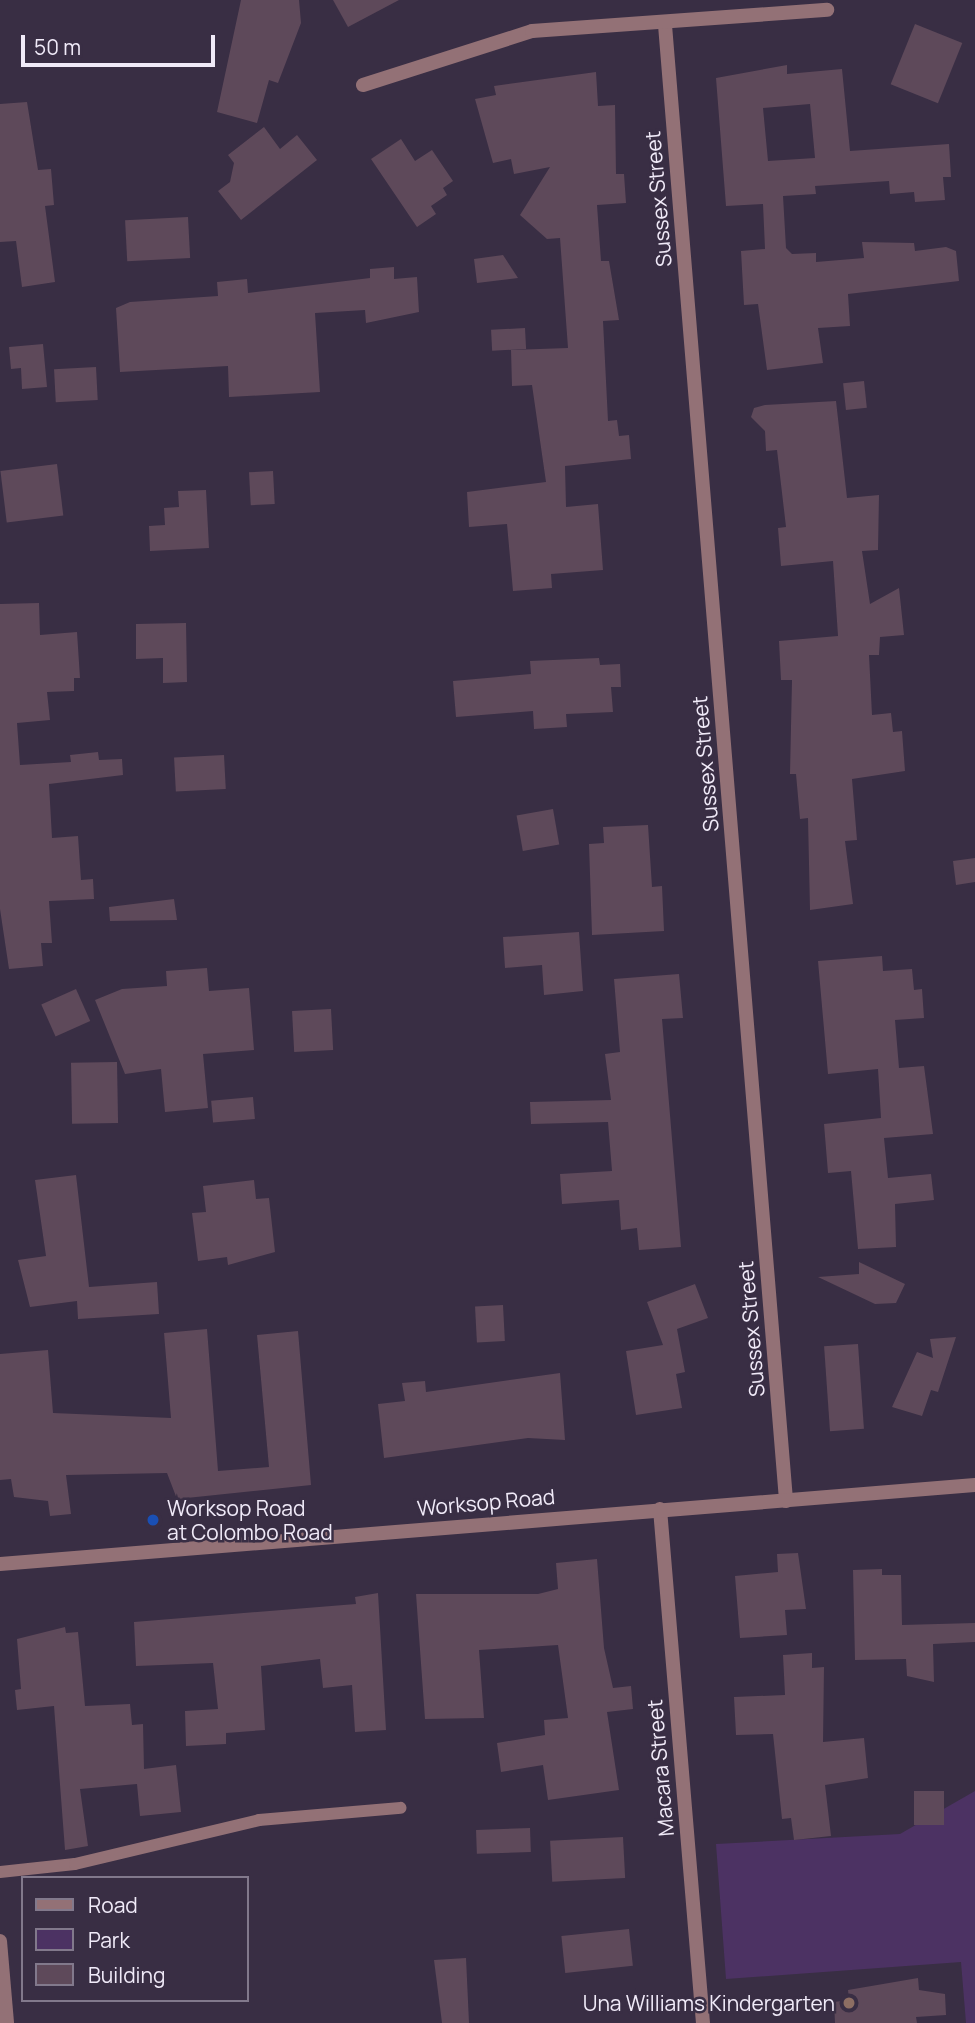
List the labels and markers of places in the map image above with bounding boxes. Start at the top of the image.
place label: Worksop Road at Colombo Road [167,1495,333,1545]
marker: Worksop Road at Colombo Road [145,1512,161,1528]
place label: Una Williams Kindergarten [583,1990,835,2016]
marker: Una Williams Kindergarten [841,1995,857,2011]

